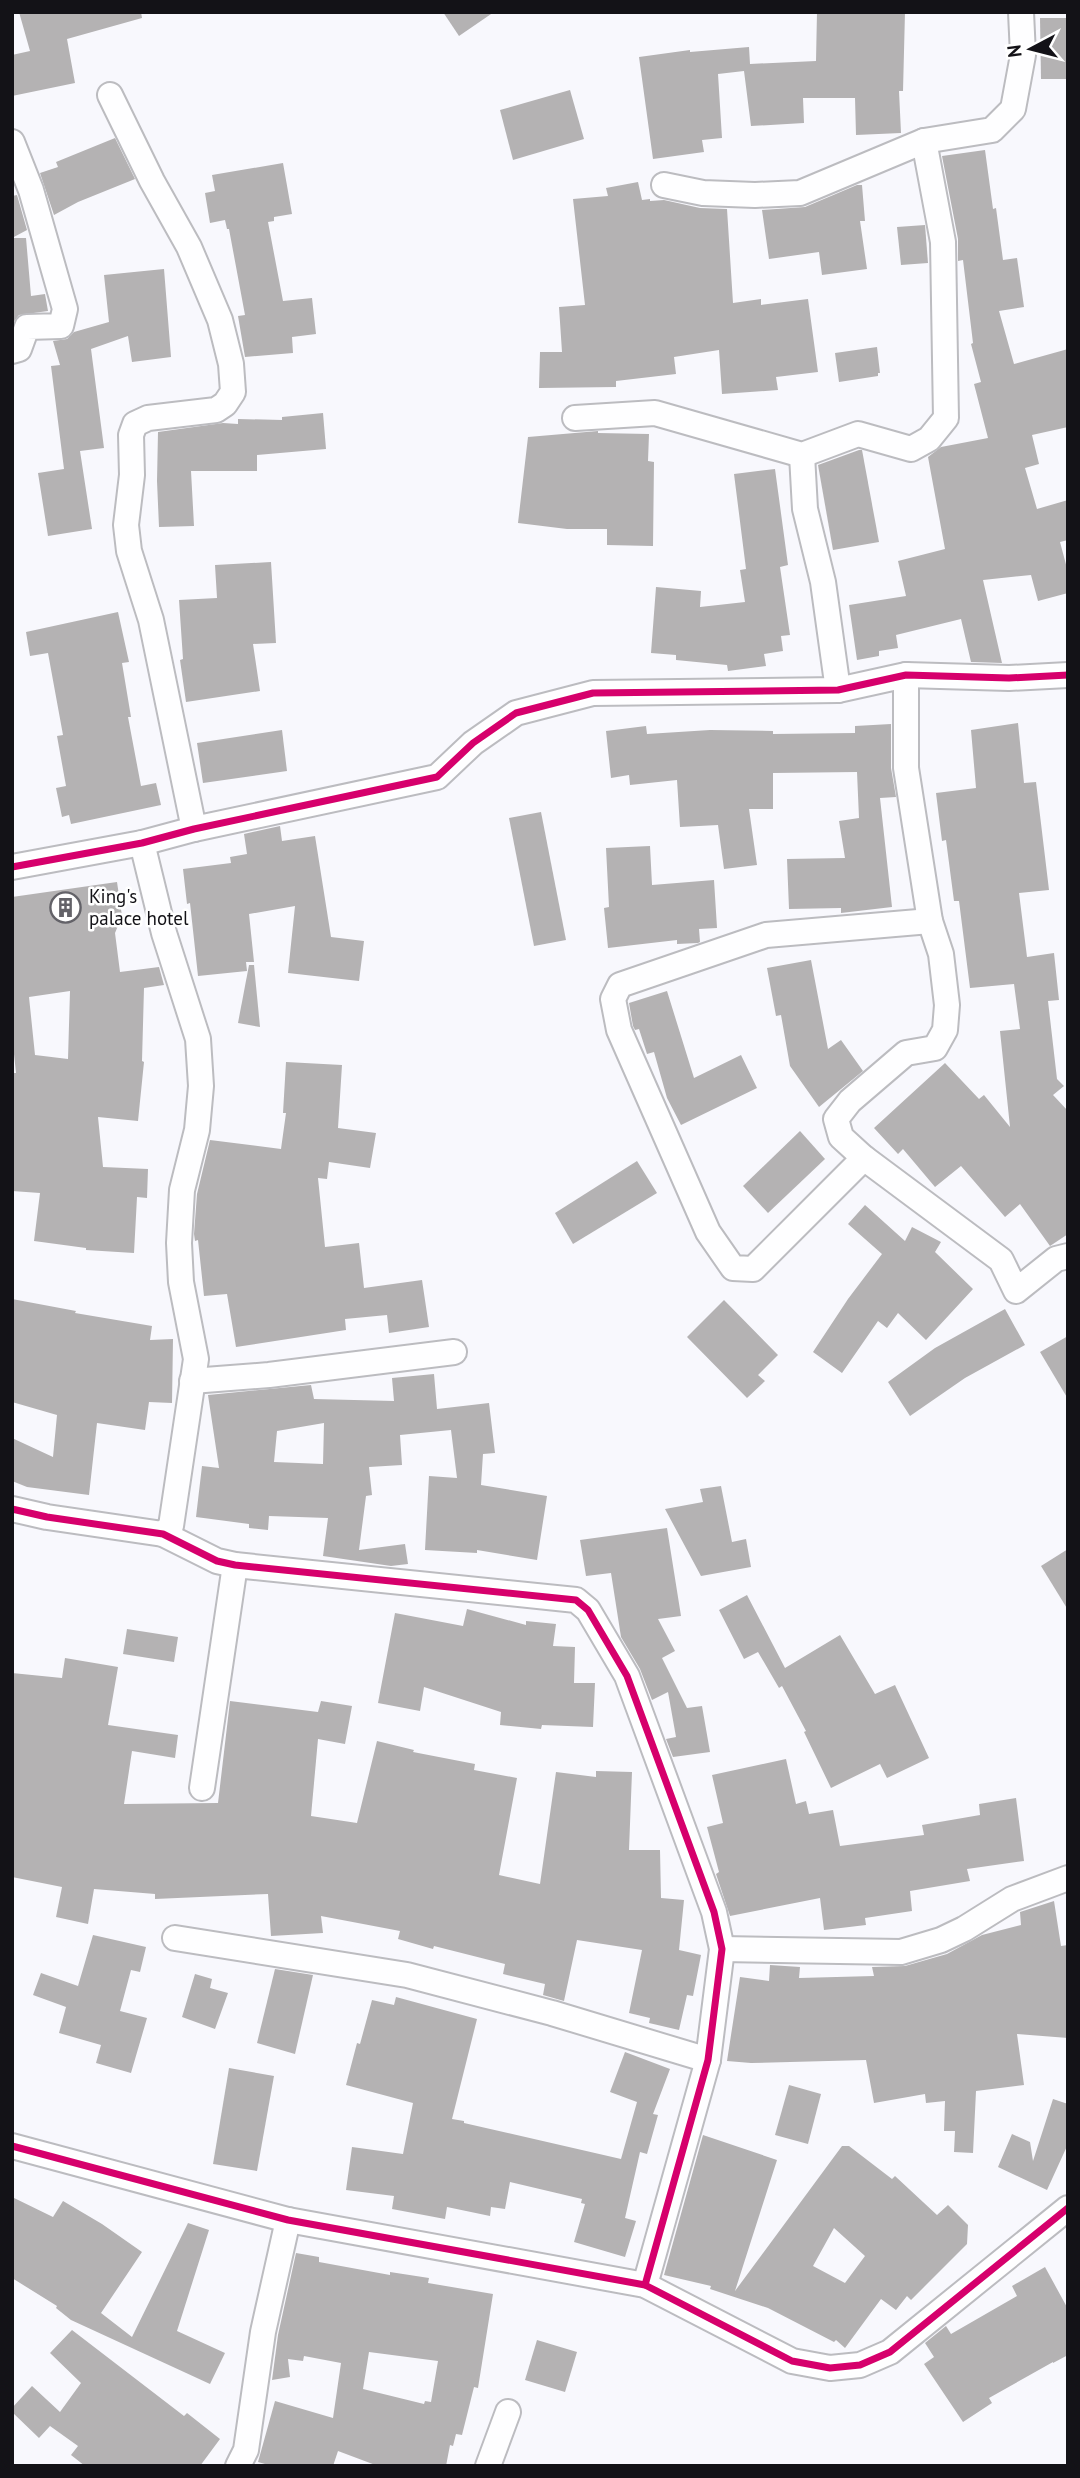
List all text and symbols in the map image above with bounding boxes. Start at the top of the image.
north arrow [996,14,1066,84]
text: N [1001,43,1027,59]
place label: King's palace hotel [89,884,189,930]
building icon: King's palace hotel [49,890,83,924]

